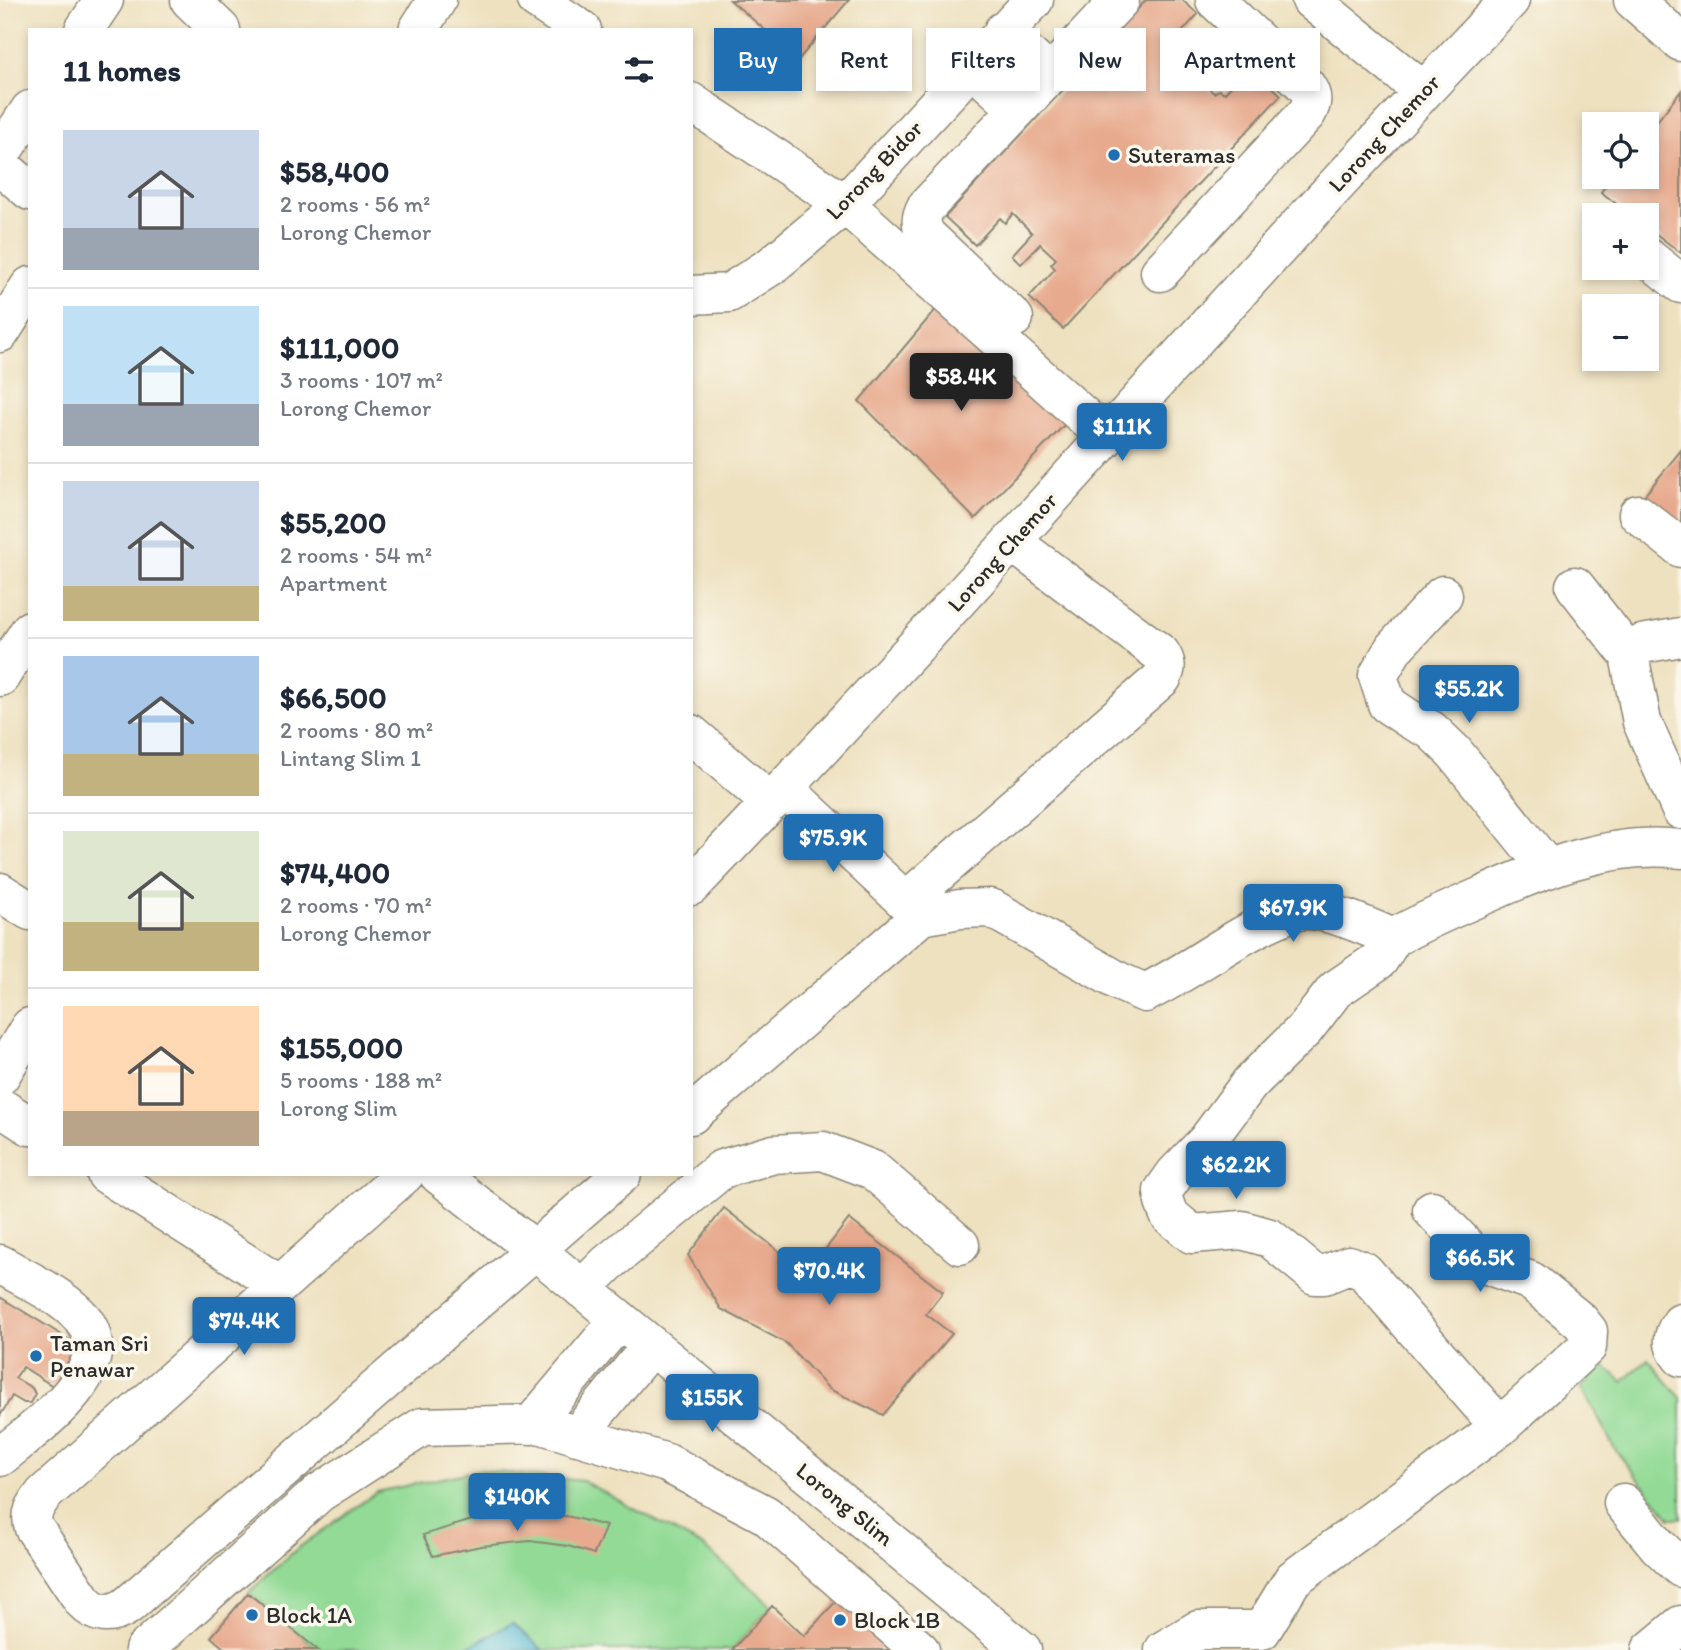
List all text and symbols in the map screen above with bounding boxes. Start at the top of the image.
chip: Buy [714,28,802,91]
chip: Rent [816,28,912,91]
chip: Filters [926,28,1040,91]
chip: New [1054,28,1146,91]
chip: Apartment [1160,28,1320,91]
icon: filters [620,51,658,89]
text: 11 homes [63,52,181,89]
street label: Lorong Chemor [1322,68,1446,198]
map controls [1582,112,1659,371]
button: locate [1582,112,1659,189]
street label: Lorong Bidor [820,114,929,226]
place label: Suteramas [1128,141,1235,169]
marker: Suteramas [1106,147,1122,163]
text: $58,400 [280,153,390,190]
icon: home [119,158,203,242]
text: 2 rooms · 56 m² [280,190,431,218]
button: + [1582,203,1659,280]
text: Lorong Chemor [280,218,431,246]
button: − [1582,294,1659,371]
text: $111,000 [280,329,400,366]
icon: home [119,334,203,418]
pin: $58.4K [904,354,1018,413]
text: $58.4K [926,362,996,390]
text: 3 rooms · 107 m² [280,366,443,394]
text: Lorong Chemor [280,394,431,422]
pin: $111K [1073,404,1171,463]
text: $111K [1093,412,1151,440]
street label: Lorong Chemor [941,486,1063,618]
text: $55,200 [280,504,387,541]
icon: home [119,509,203,593]
text: 2 rooms · 54 m² [280,541,432,569]
text: Apartment [280,569,387,597]
pin: $55.2K [1412,666,1526,725]
text: $55.2K [1435,674,1503,702]
text: $66,500 [280,679,387,716]
icon: home [119,684,203,768]
text: 2 rooms · 80 m² [280,716,433,744]
text: Lintang Slim 1 [280,744,421,772]
pin: $75.9K [776,814,890,874]
text: $75.9K [799,823,867,851]
text: $74,400 [280,854,390,891]
icon: home [119,859,203,943]
pin: $67.9K [1236,884,1350,944]
text: 2 rooms · 70 m² [280,891,432,919]
text: $67.9K [1259,893,1327,921]
text: Lorong Chemor [280,919,431,947]
text: $155,000 [280,1029,403,1066]
icon: home [119,1034,203,1118]
text: 5 rooms · 188 m² [280,1066,442,1094]
text: Lorong Slim [280,1094,397,1122]
pin: $62.2K [1179,1142,1293,1201]
text: $62.2K [1202,1150,1270,1178]
pin: $66.5K [1423,1234,1537,1294]
text: $66.5K [1446,1243,1514,1271]
pin: $70.4K [772,1248,886,1307]
text: $70.4K [793,1256,865,1284]
pin: $74.4K [187,1298,301,1357]
text: $74.4K [208,1306,280,1334]
place label: Taman Sri Penawar [50,1329,149,1383]
marker: Taman Sri Penawar [28,1348,44,1364]
pin: $155K [663,1374,761,1434]
text: $155K [681,1383,743,1411]
street label: Lorong Slim [791,1456,900,1552]
pin: $140K [468,1474,566,1533]
text: $140K [484,1482,550,1510]
place label: Block 1A [266,1601,352,1629]
place label: Block 1B [854,1606,940,1634]
marker: Block 1A [244,1607,260,1623]
marker: Block 1B [832,1612,848,1628]

